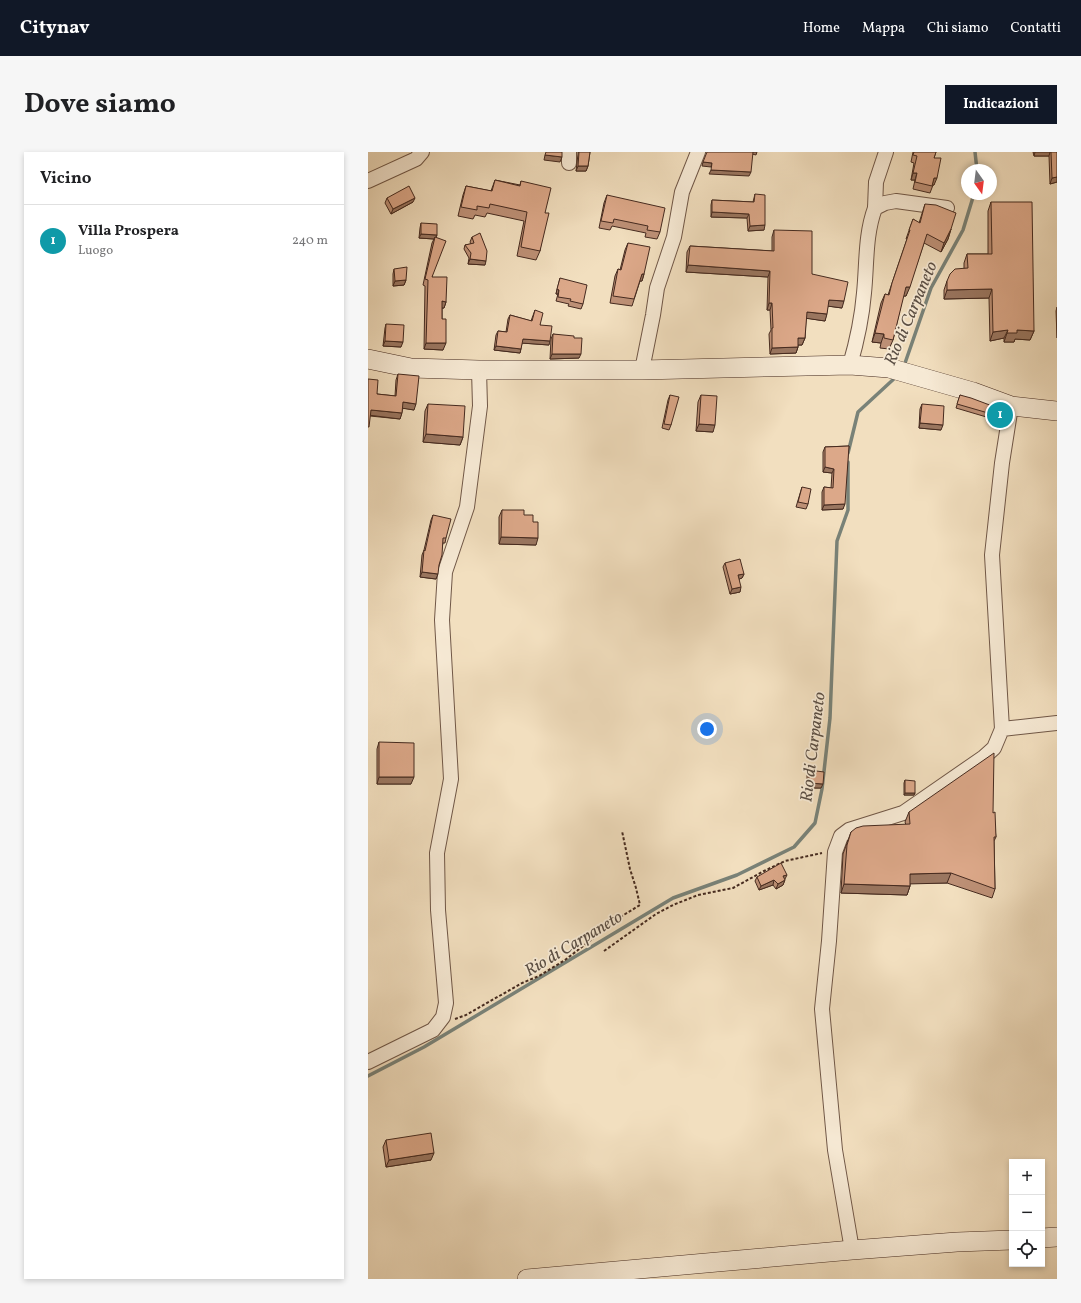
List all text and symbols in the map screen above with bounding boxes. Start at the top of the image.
text: Citynav [20,15,90,41]
text: Home [803,19,840,38]
text: Mappa [862,19,905,38]
text: Chi siamo [927,19,988,38]
text: Contatti [1010,19,1061,38]
text: Dove siamo [24,85,176,124]
button: Indicazioni [945,85,1057,124]
north arrow [961,164,997,200]
text: Vicino [40,167,91,190]
text: Villa Prospera [78,221,179,242]
text: 1 [50,232,56,250]
text: 240 m [292,232,328,250]
text: Luogo [78,242,113,260]
water label: Rio di Carpaneto [879,258,944,369]
pin: 1 [987,400,1013,430]
water label: Rio di Carpaneto [795,691,832,803]
your location [697,719,717,739]
water label: Rio di Carpaneto [520,906,627,983]
map controls [1009,1159,1045,1267]
button: + [1009,1159,1045,1195]
button: − [1009,1195,1045,1231]
button: locate [1009,1231,1045,1267]

